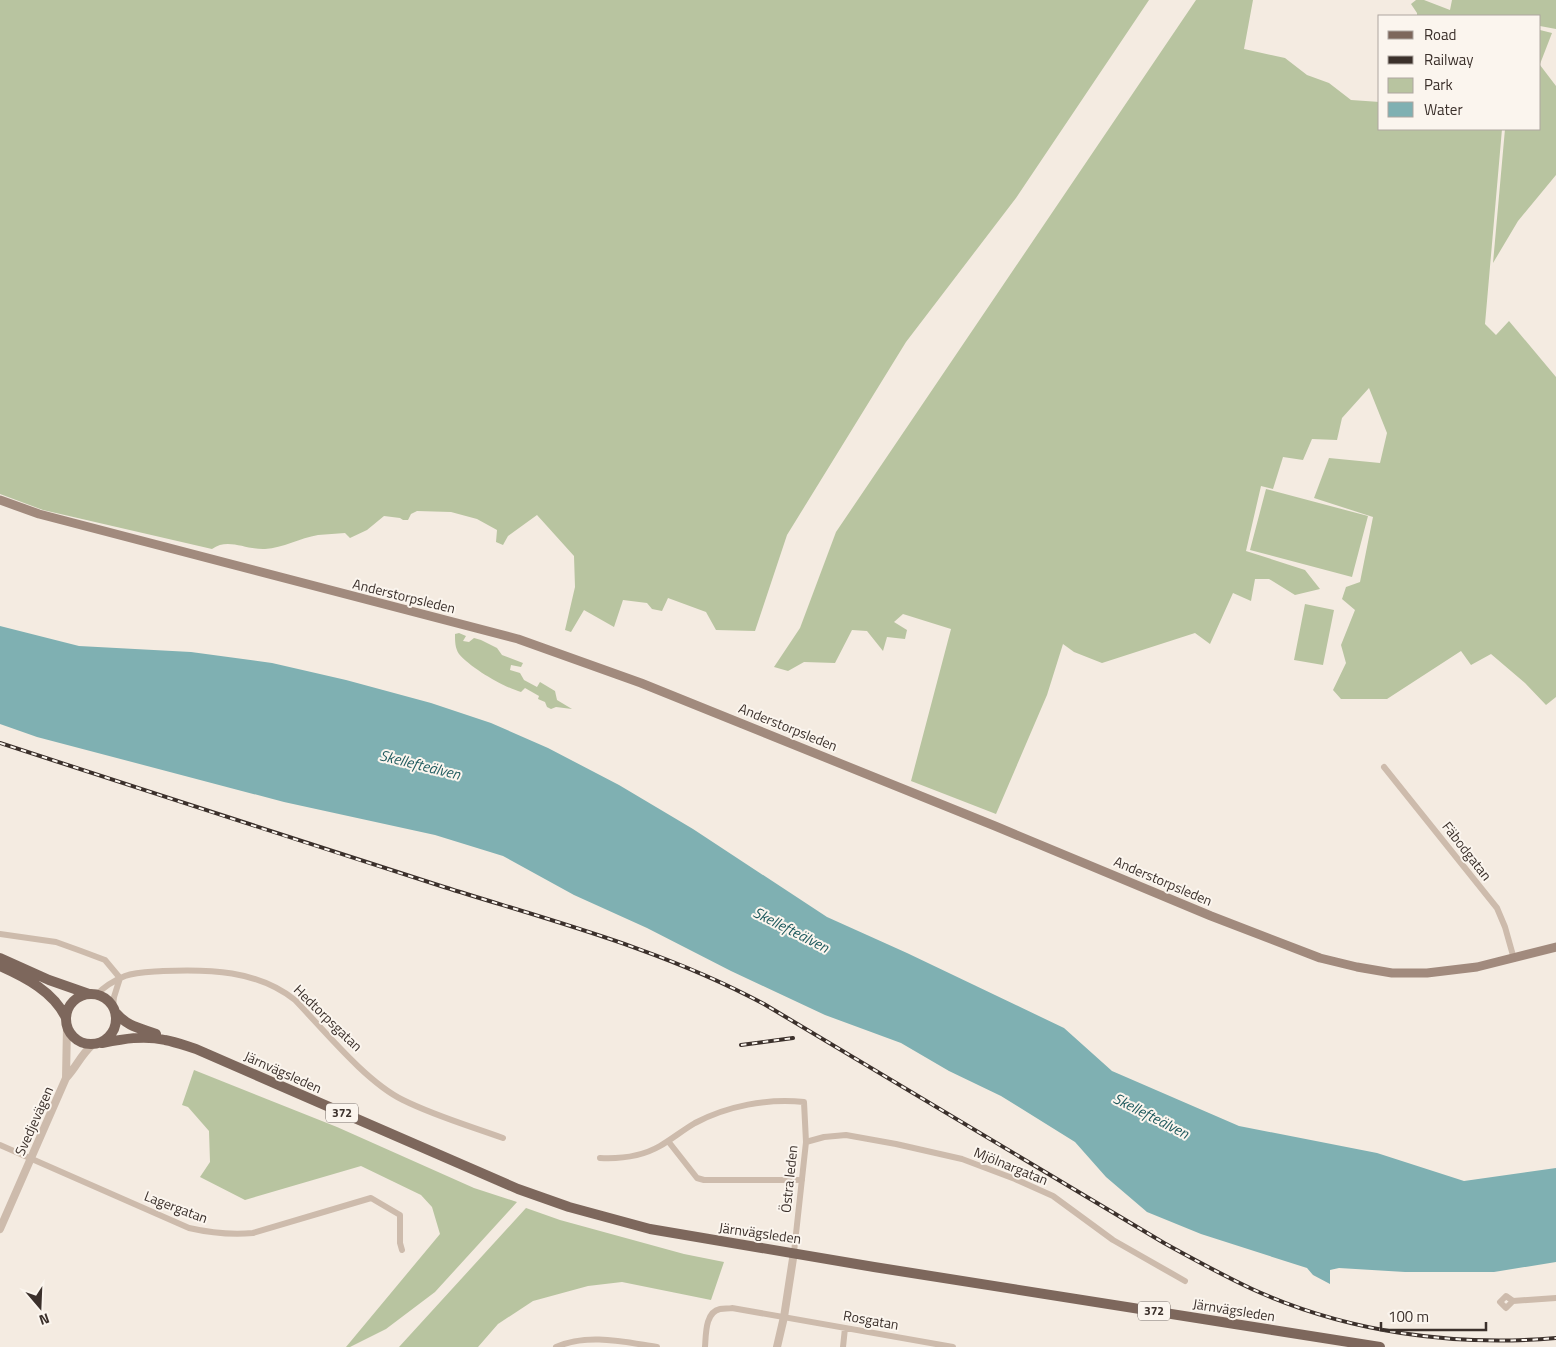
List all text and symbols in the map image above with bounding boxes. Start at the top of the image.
legend [1378,15,1541,130]
text: Road [1424,23,1456,46]
text: Railway [1424,48,1474,71]
text: Park [1424,73,1453,96]
text: Water [1424,98,1463,121]
street label: Anderstorpsleden [351,573,458,618]
street label: Anderstorpsleden [736,697,841,756]
water label: Skellefteälven [377,743,463,786]
street label: Fäbodgatan [1438,817,1497,885]
street label: Anderstorpsleden [1111,850,1216,911]
water label: Skellefteälven [749,901,834,959]
street label: Hedtorpsgatan [289,979,367,1056]
street label: Järnvägsleden [241,1045,325,1098]
street label: Svedjevägen [9,1083,58,1159]
water label: Skellefteälven [1109,1087,1194,1145]
road number: 372 [326,1104,358,1122]
street label: Mjölnargatan [971,1141,1051,1190]
street label: Östra leden [775,1144,802,1214]
street label: Lagergatan [141,1185,211,1228]
street label: Järnvägsleden [718,1216,803,1249]
north arrow [15,1282,65,1332]
street label: Järnvägsleden [1191,1293,1277,1326]
scale bar [1381,1300,1486,1332]
road number: 372 [1138,1302,1170,1320]
street label: Rosgatan [842,1304,900,1335]
text: 100 m [1388,1305,1429,1328]
text: N [36,1308,52,1331]

